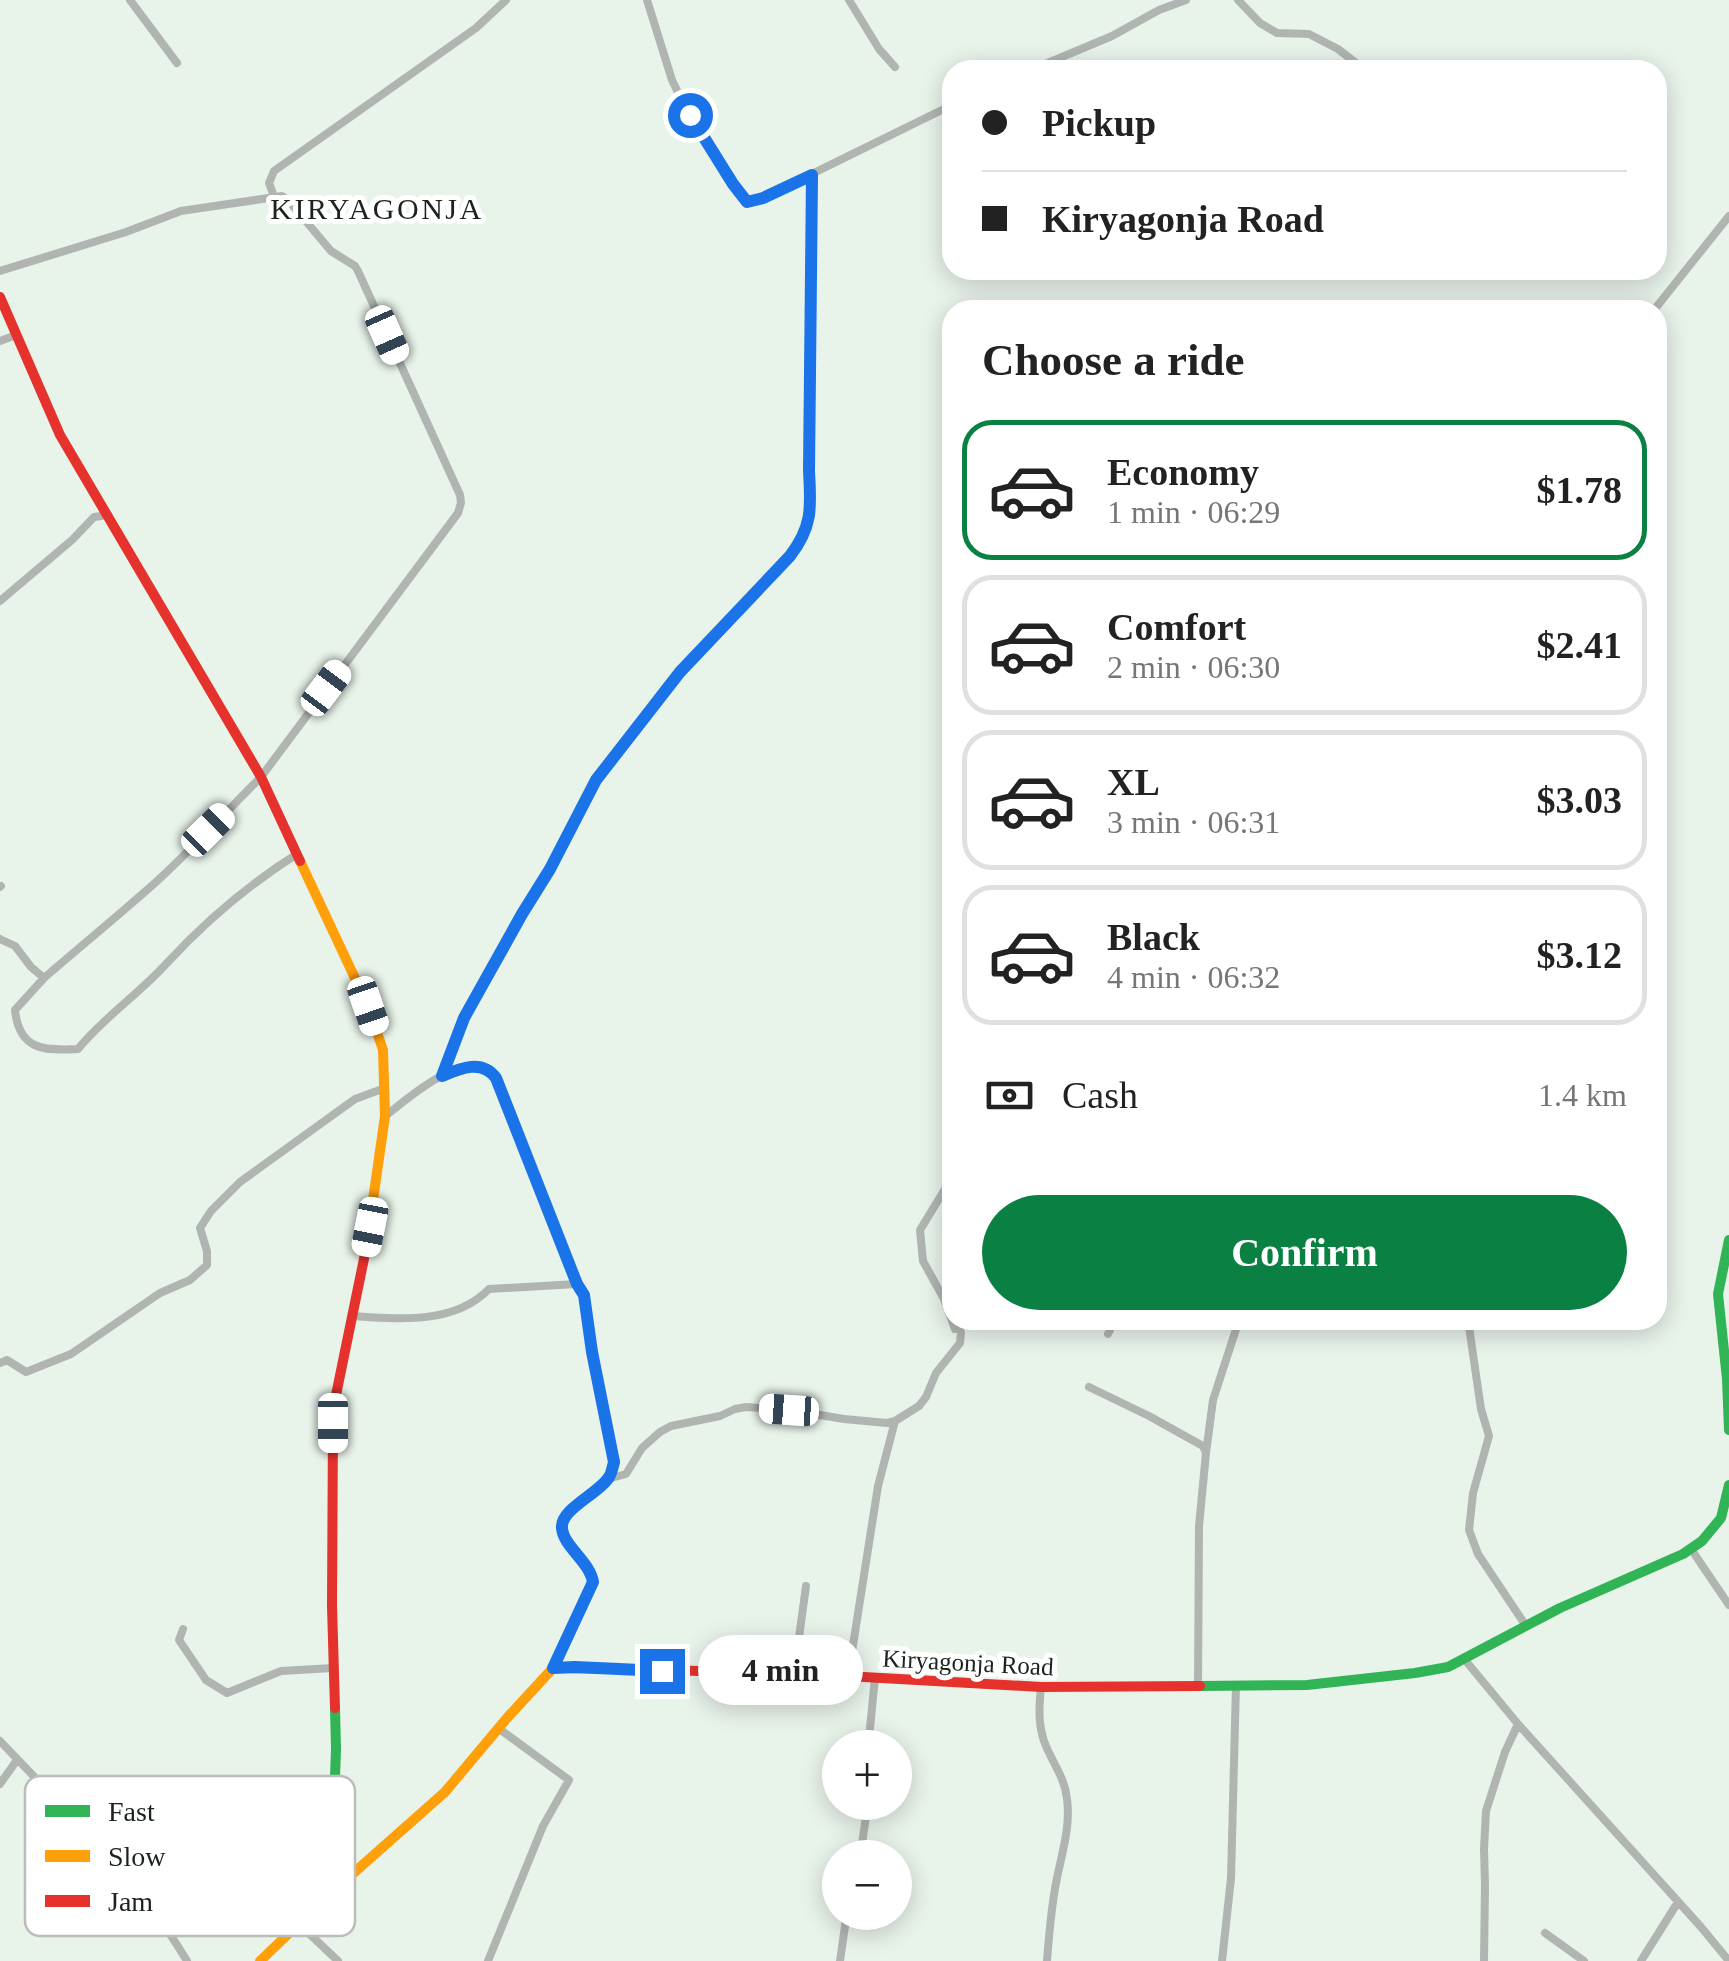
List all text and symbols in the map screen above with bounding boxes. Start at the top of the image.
route start [668,93,713,138]
text: Pickup [1042,102,1156,144]
district label: KIRYAGONJA [270,192,484,225]
text: Kiryagonja Road [1042,198,1324,240]
car [361,301,413,369]
text: Choose a ride [982,335,1245,385]
icon: car [987,445,1077,535]
text: Economy [1107,451,1259,493]
text: $1.78 [1537,469,1622,511]
text: 1 min · 06:29 [1107,494,1280,530]
icon: car [987,600,1077,690]
text: Comfort [1107,606,1246,648]
text: $2.41 [1537,624,1622,666]
text: 2 min · 06:30 [1107,649,1280,685]
car [296,655,356,721]
icon: car [987,755,1077,845]
text: XL [1107,761,1160,803]
text: $3.03 [1537,779,1622,821]
car [176,798,240,862]
text: 3 min · 06:31 [1107,804,1280,840]
icon: car [987,910,1077,1000]
text: Black [1107,916,1200,958]
text: $3.12 [1537,934,1622,976]
text: 4 min · 06:32 [1107,959,1280,995]
car [344,973,392,1039]
icon: cash [982,1068,1037,1123]
text: Cash [1062,1074,1138,1116]
text: 1.4 km [1538,1077,1627,1113]
car [350,1195,390,1259]
button: Confirm [982,1195,1627,1310]
car [318,1393,348,1453]
car [758,1393,820,1427]
callout: 4 min [697,1636,862,1706]
street label: Kiryagonja Road [882,1645,1055,1680]
route end [640,1649,685,1694]
text: 4 min [742,1652,819,1688]
map controls [822,1730,912,1930]
button: + [822,1730,912,1820]
legend [25,1776,355,1936]
text: Fast [108,1796,155,1827]
button: − [822,1840,912,1930]
text: Slow [108,1841,166,1872]
text: Jam [108,1886,153,1917]

